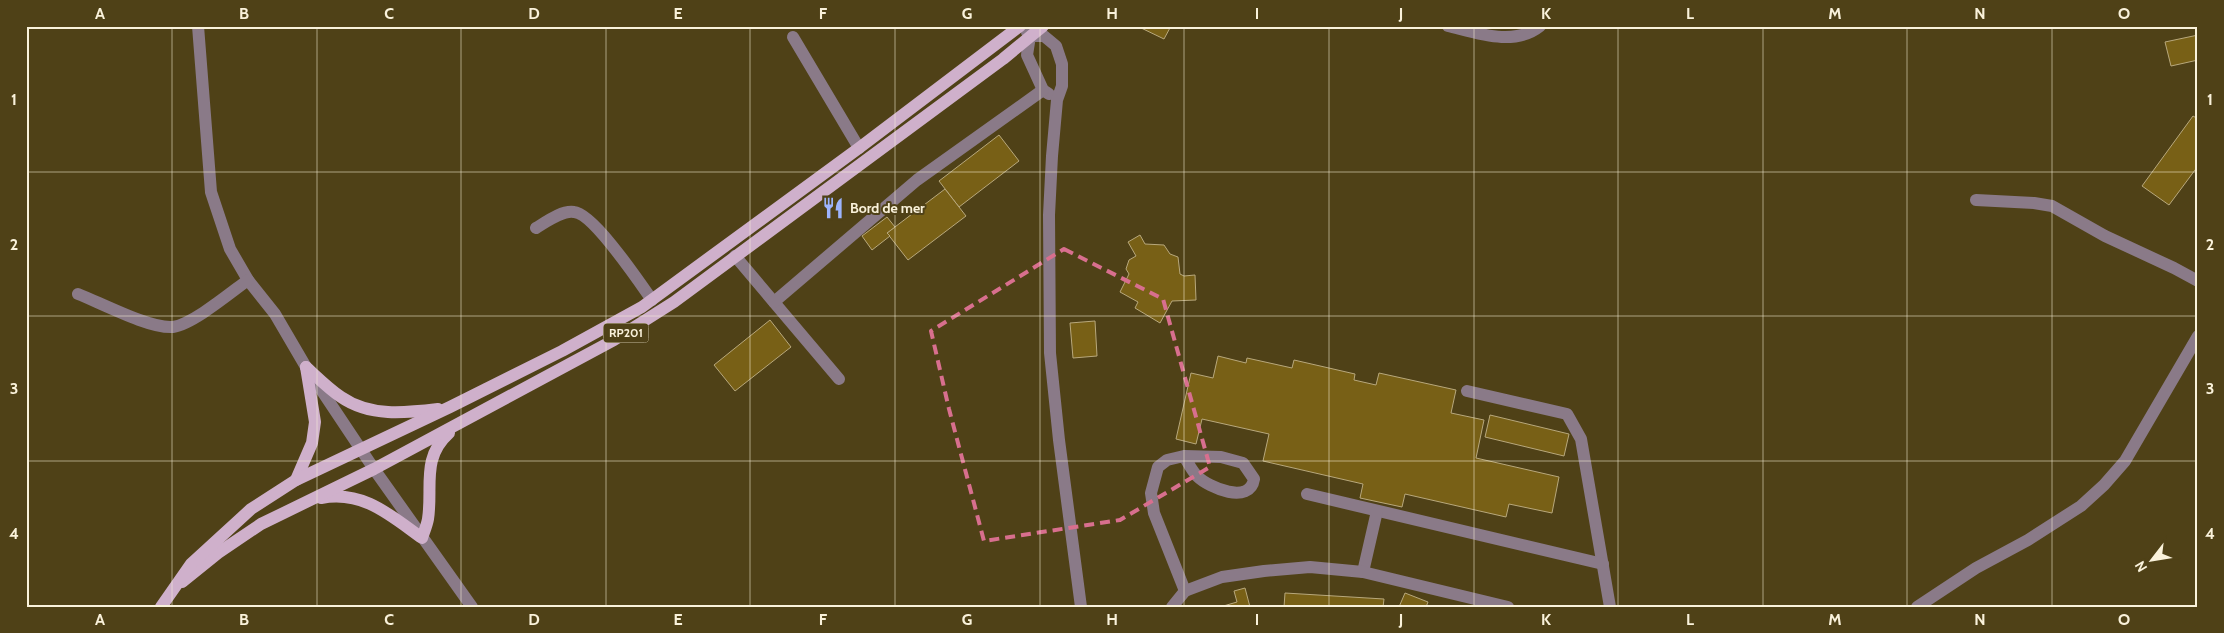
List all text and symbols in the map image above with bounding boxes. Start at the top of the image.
text: A [95,4,105,23]
text: B [239,4,249,23]
text: C [384,4,394,23]
text: D [528,4,540,23]
text: E [673,4,683,23]
text: F [819,4,828,23]
text: G [962,4,972,23]
text: H [1106,4,1118,23]
text: I [1255,4,1259,23]
text: J [1398,4,1403,23]
text: K [1541,4,1551,23]
text: L [1686,4,1694,23]
text: M [1828,4,1842,23]
text: N [1974,4,1986,23]
text: O [2118,4,2130,23]
text: 1 [11,90,17,109]
text: 1 [2207,90,2213,109]
restaurant icon: Bord de mer [820,195,846,221]
place label: Bord de mer [850,199,925,217]
text: 2 [10,235,18,254]
text: 2 [2206,235,2214,254]
road number: RP201 [604,323,648,342]
text: 3 [10,379,18,398]
text: 3 [2206,379,2214,398]
text: 4 [9,524,19,543]
text: 4 [2205,524,2215,543]
north arrow [2126,536,2176,586]
text: N [2131,558,2151,576]
text: A [95,610,105,629]
text: B [239,610,249,629]
text: C [384,610,394,629]
text: D [528,610,540,629]
text: E [673,610,683,629]
text: F [819,610,828,629]
text: G [962,610,972,629]
text: H [1106,610,1118,629]
text: I [1255,610,1259,629]
text: J [1398,610,1403,629]
text: K [1541,610,1551,629]
text: L [1686,610,1694,629]
text: M [1828,610,1842,629]
text: N [1974,610,1986,629]
text: O [2118,610,2130,629]

